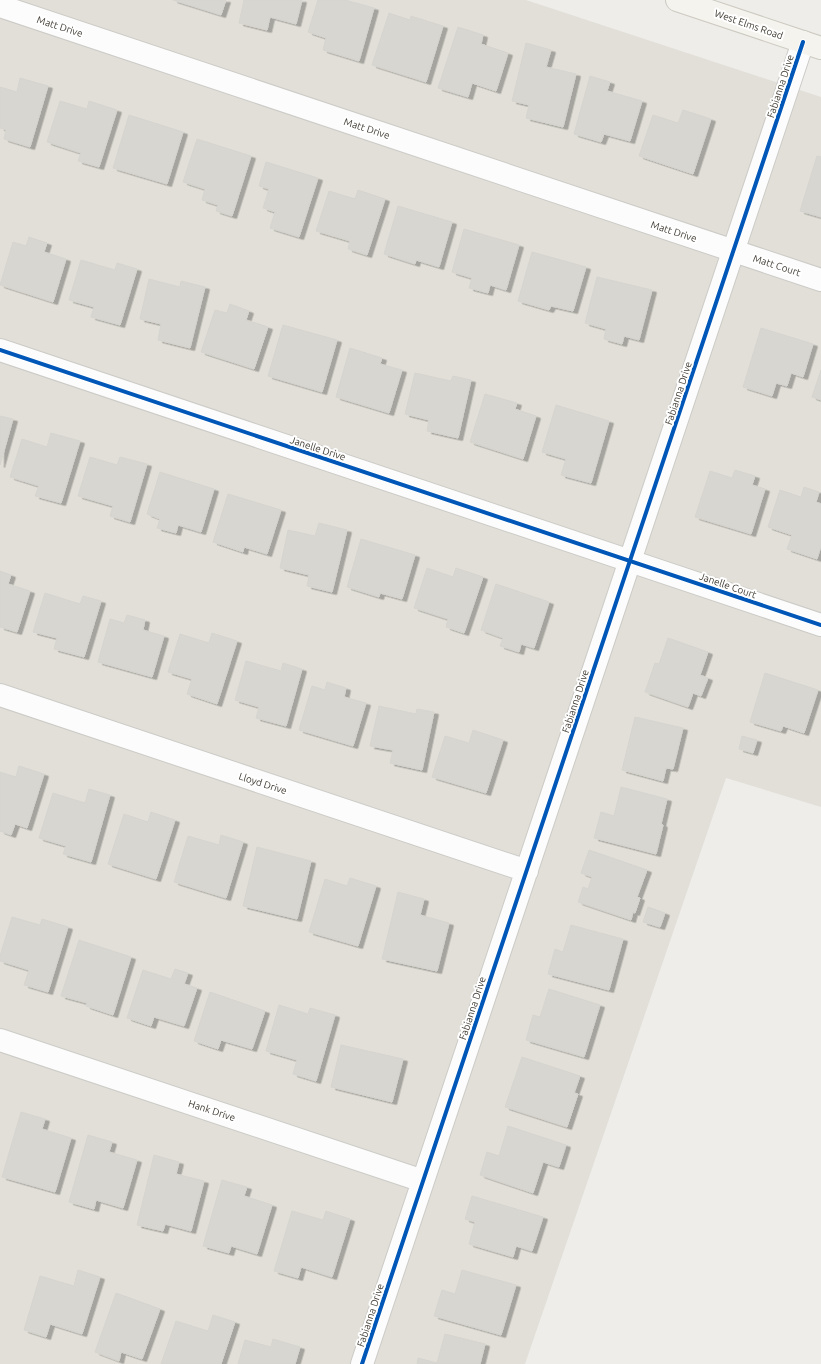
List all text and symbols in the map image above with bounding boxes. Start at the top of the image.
street label: West Elms Road [713,8,785,41]
street label: Matt Drive [35,14,84,39]
street label: Fabianna Drive [765,53,796,119]
street label: Matt Drive [342,116,391,141]
street label: Matt Drive [649,219,698,244]
street label: Matt Court [752,253,802,278]
street label: Fabianna Drive [663,360,694,426]
street label: Janelle Drive [289,434,347,463]
street label: Janelle Court [698,571,758,600]
street label: Fabianna Drive [560,668,591,734]
street label: Lloyd Drive [237,770,288,796]
street label: Fabianna Drive [457,975,488,1041]
street label: Hank Drive [187,1098,237,1123]
street label: Fabianna Drive [355,1282,386,1348]

